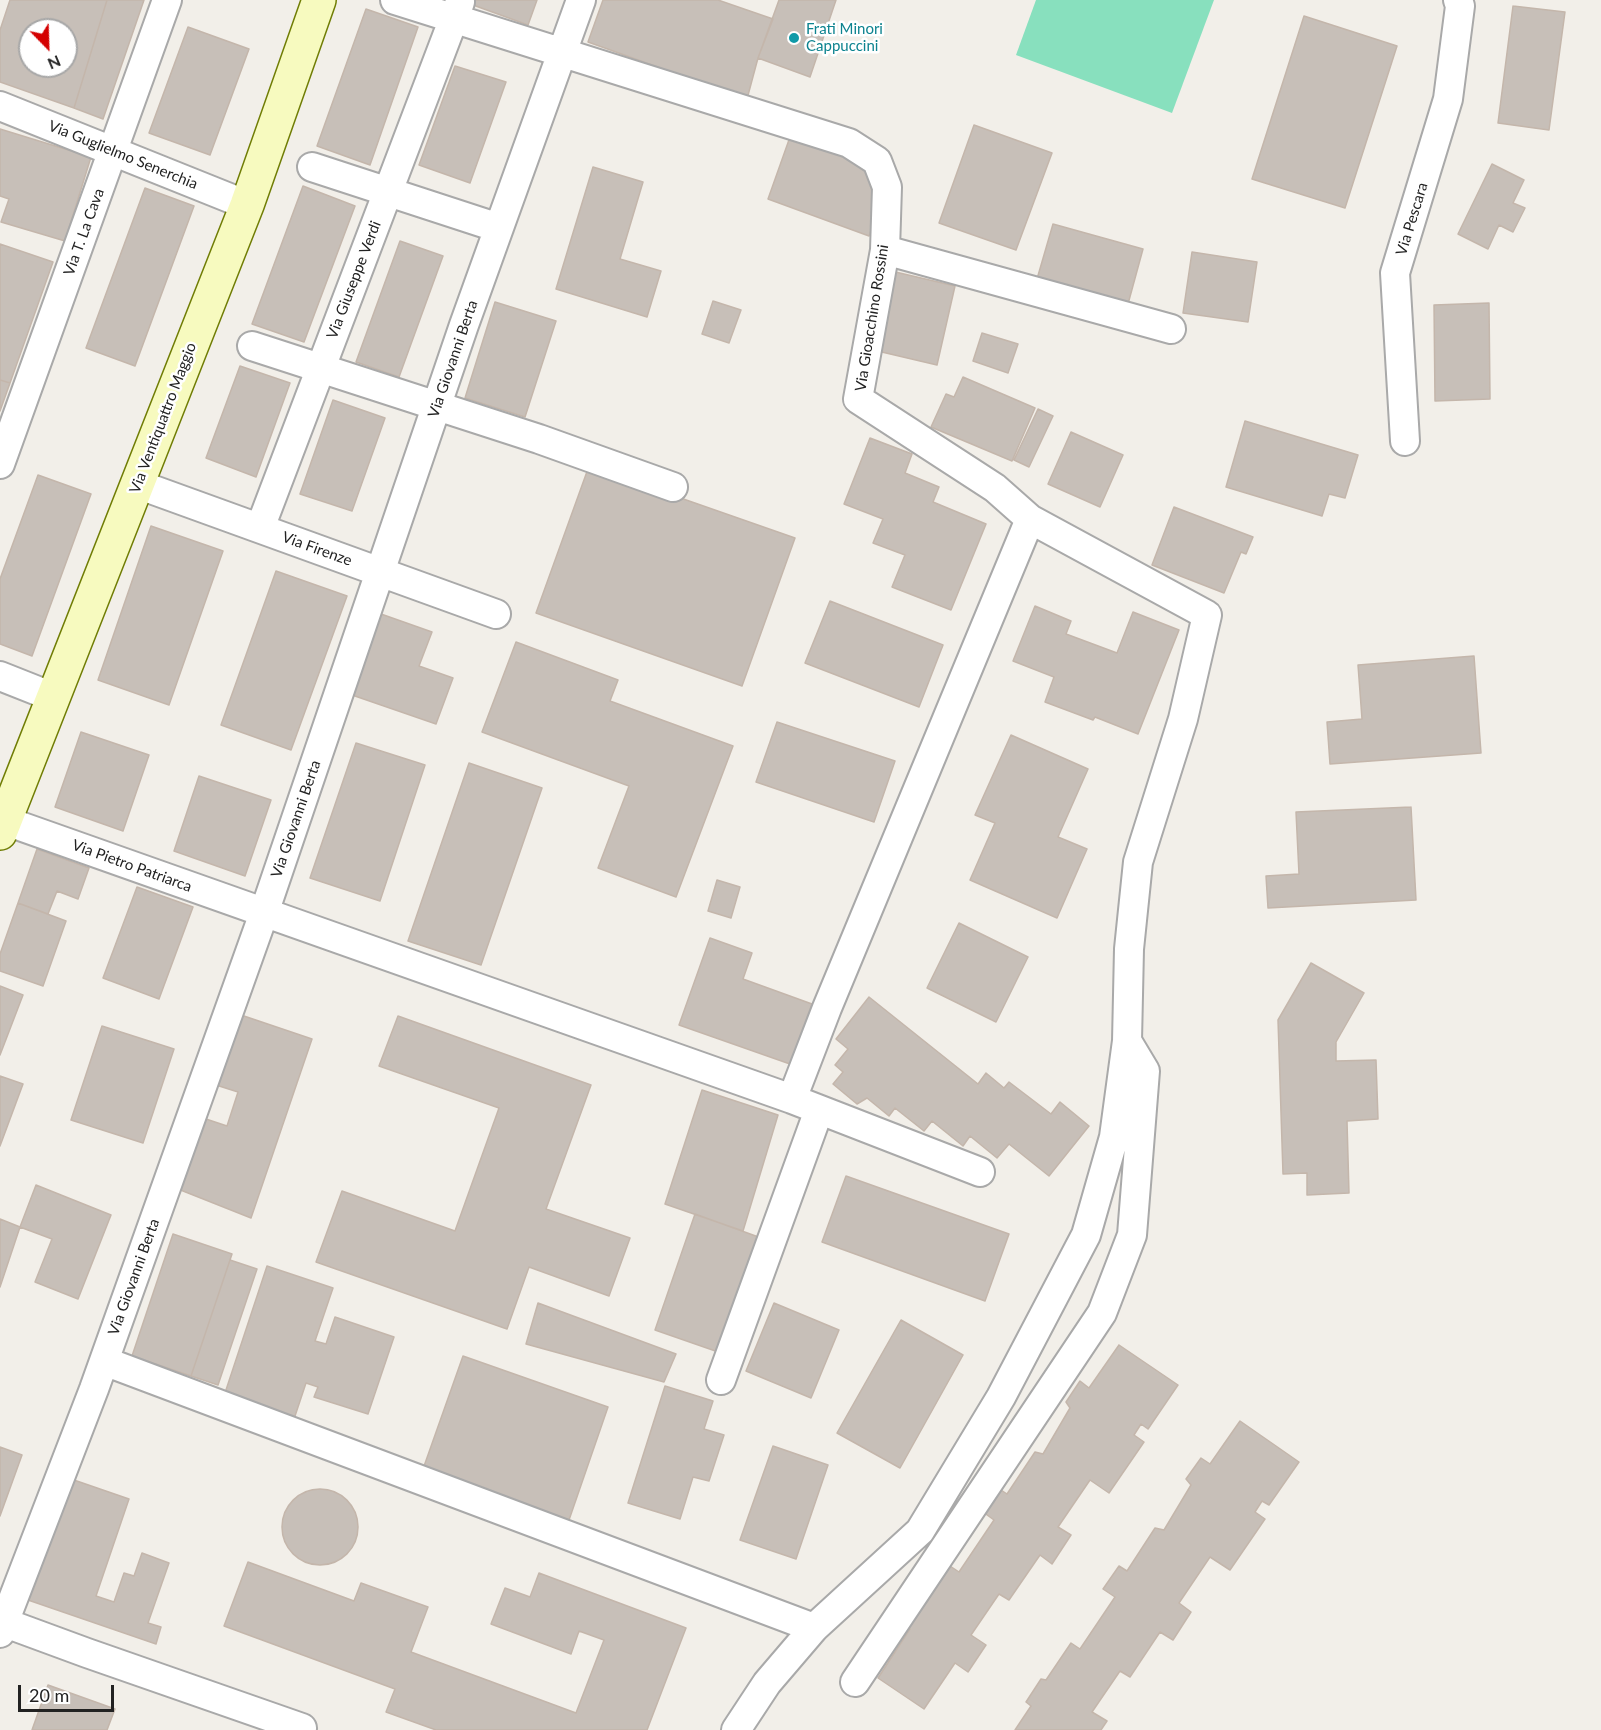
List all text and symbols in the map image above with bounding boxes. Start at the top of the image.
north arrow [18,18,78,78]
place label: Frati Minori Cappuccini [806,20,883,55]
marker: Frati Minori Cappuccini [787,31,801,45]
text: N [45,52,64,74]
street label: Via Guglielmo Senerchia [46,117,200,193]
street label: Via Pescara [1392,180,1432,258]
street label: Via T. La Cava [60,186,108,278]
street label: Via Giuseppe Verdi [323,218,385,342]
street label: Via Gioacchino Rossini [852,243,892,393]
street label: Via Giovanni Berta [424,298,482,420]
street label: Via Ventiquattro Maggio [126,340,200,496]
street label: Via Firenze [280,528,354,570]
street label: Via Giovanni Berta [267,758,325,880]
street label: Via Pietro Patriarca [70,836,194,896]
street label: Via Giovanni Berta [105,1216,163,1338]
scale bar [21,1673,117,1711]
text: 20 m [29,1684,69,1706]

